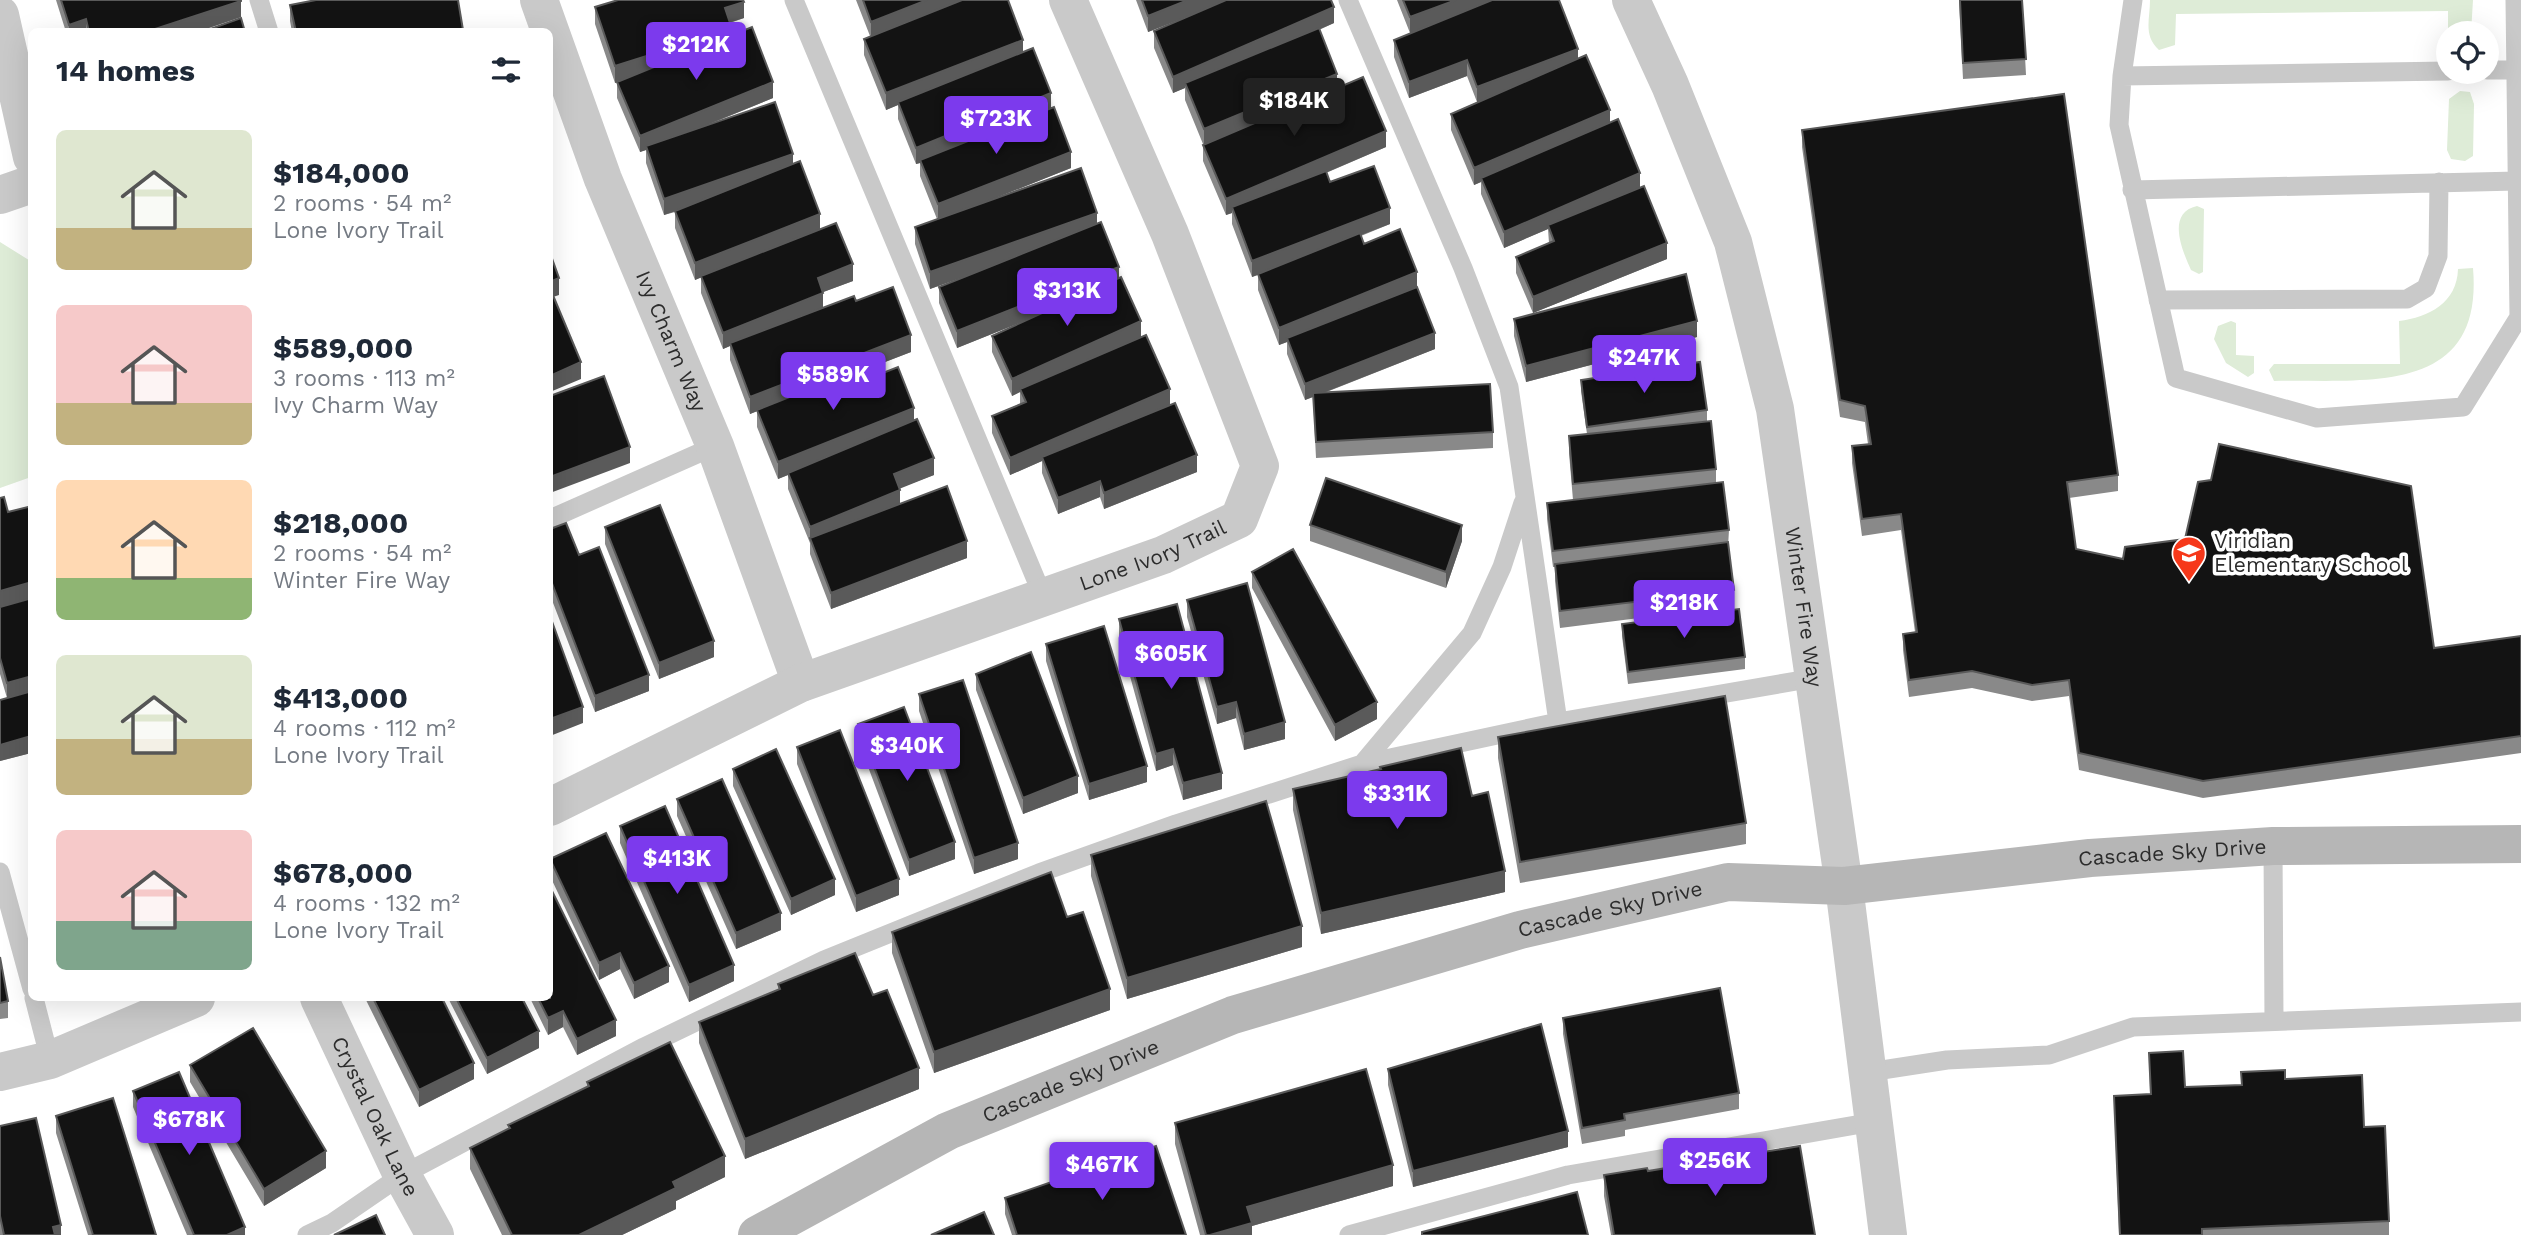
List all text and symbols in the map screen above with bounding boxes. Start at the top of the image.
map controls [2436,21,2499,84]
button: locate [2436,21,2499,84]
pin: $212K [647,22,745,82]
text: $212K [662,31,730,58]
icon: filters [487,51,525,89]
text: 14 homes [56,53,195,88]
pin: $184K [1245,78,1343,138]
text: $184K [1259,87,1329,114]
pin: $723K [947,96,1045,156]
text: $723K [960,105,1032,132]
text: $184,000 [273,155,410,190]
icon: home [112,158,196,242]
text: 2 rooms · 54 m² [273,190,451,217]
text: Lone Ivory Trail [273,217,444,244]
street label: Ivy Charm Way [631,267,712,415]
pin: $313K [1018,268,1116,328]
text: $313K [1033,277,1101,304]
text: $589,000 [273,330,413,365]
icon: home [112,333,196,417]
pin: $247K [1595,336,1693,395]
text: $247K [1608,344,1680,371]
pin: $589K [784,352,882,412]
text: $589K [797,361,869,388]
text: 3 rooms · 113 m² [273,365,455,392]
text: Ivy Charm Way [273,392,438,419]
text: $218,000 [273,505,408,540]
icon: home [112,508,196,592]
street label: Lone Ivory Trail [1076,514,1230,596]
street label: Winter Fire Way [1780,525,1828,689]
place label: Viridian Elementary School [2214,528,2408,577]
school or university icon: Viridian Elementary School [2170,534,2208,583]
text: 2 rooms · 54 m² [273,540,451,567]
text: Winter Fire Way [273,567,450,594]
pin: $218K [1635,580,1733,640]
text: $218K [1650,589,1718,616]
pin: $605K [1122,632,1220,691]
text: $605K [1135,640,1207,667]
text: $413,000 [273,680,408,715]
icon: home [112,683,196,767]
text: 4 rooms · 112 m² [273,715,455,742]
pin: $340K [858,724,956,783]
text: $340K [870,732,944,759]
text: Lone Ivory Trail [273,742,444,769]
pin: $331K [1348,772,1446,831]
text: $331K [1363,780,1431,807]
street label: Cascade Sky Drive [2077,833,2267,871]
pin: $413K [628,836,726,896]
text: $413K [643,845,711,872]
text: $678,000 [273,855,413,890]
icon: home [112,858,196,942]
street label: Cascade Sky Drive [1515,875,1705,942]
text: 4 rooms · 132 m² [273,890,460,917]
text: Lone Ivory Trail [273,917,444,944]
street label: Crystal Oak Lane [327,1032,424,1201]
street label: Cascade Sky Drive [978,1033,1163,1128]
pin: $678K [140,1098,238,1157]
text: $678K [153,1106,225,1133]
pin: $256K [1666,1138,1764,1198]
pin: $467K [1053,1142,1151,1202]
text: $256K [1679,1147,1751,1174]
text: $467K [1065,1151,1139,1178]

